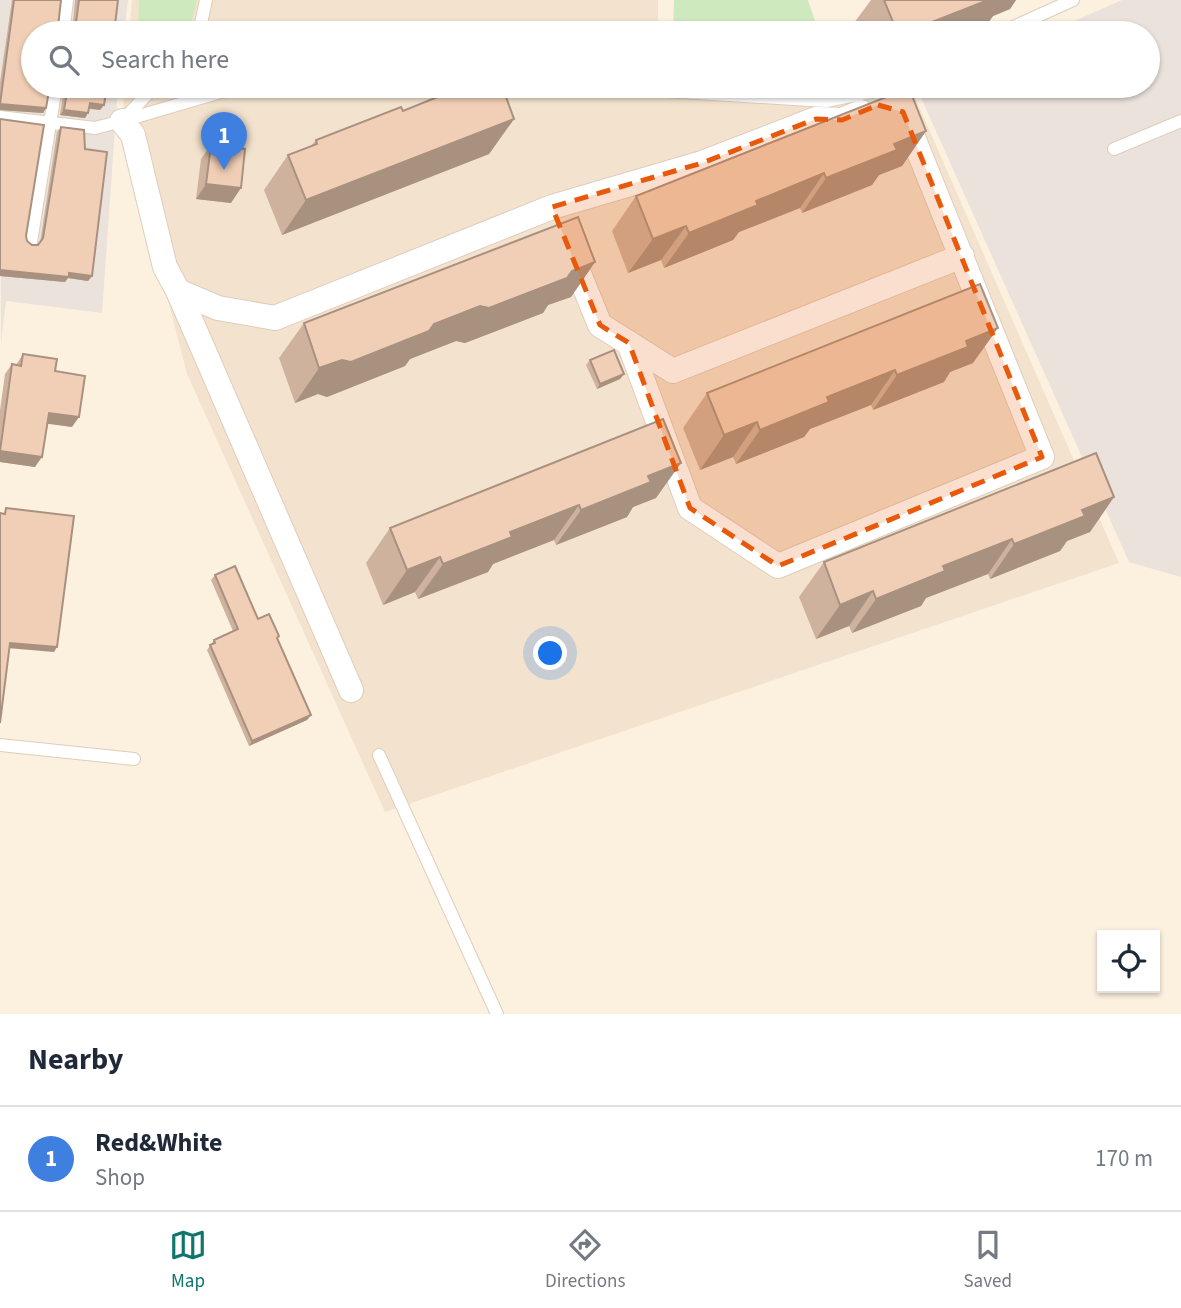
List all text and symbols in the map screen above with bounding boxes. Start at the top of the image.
search box [21,21,1160,98]
icon: search [45,41,83,79]
text: Search here [101,41,229,78]
pin: 1 [201,112,247,170]
your location [533,636,567,670]
map controls [1097,930,1160,993]
button: locate [1097,930,1160,993]
text: Nearby [28,1038,123,1081]
text: Red&White [95,1124,223,1161]
text: 1 [45,1142,57,1175]
text: 170 m [1095,1142,1153,1175]
text: Shop [95,1161,145,1194]
tab: Map [169,1226,207,1295]
tab: Directions [545,1226,625,1295]
tab: Saved [963,1226,1012,1295]

